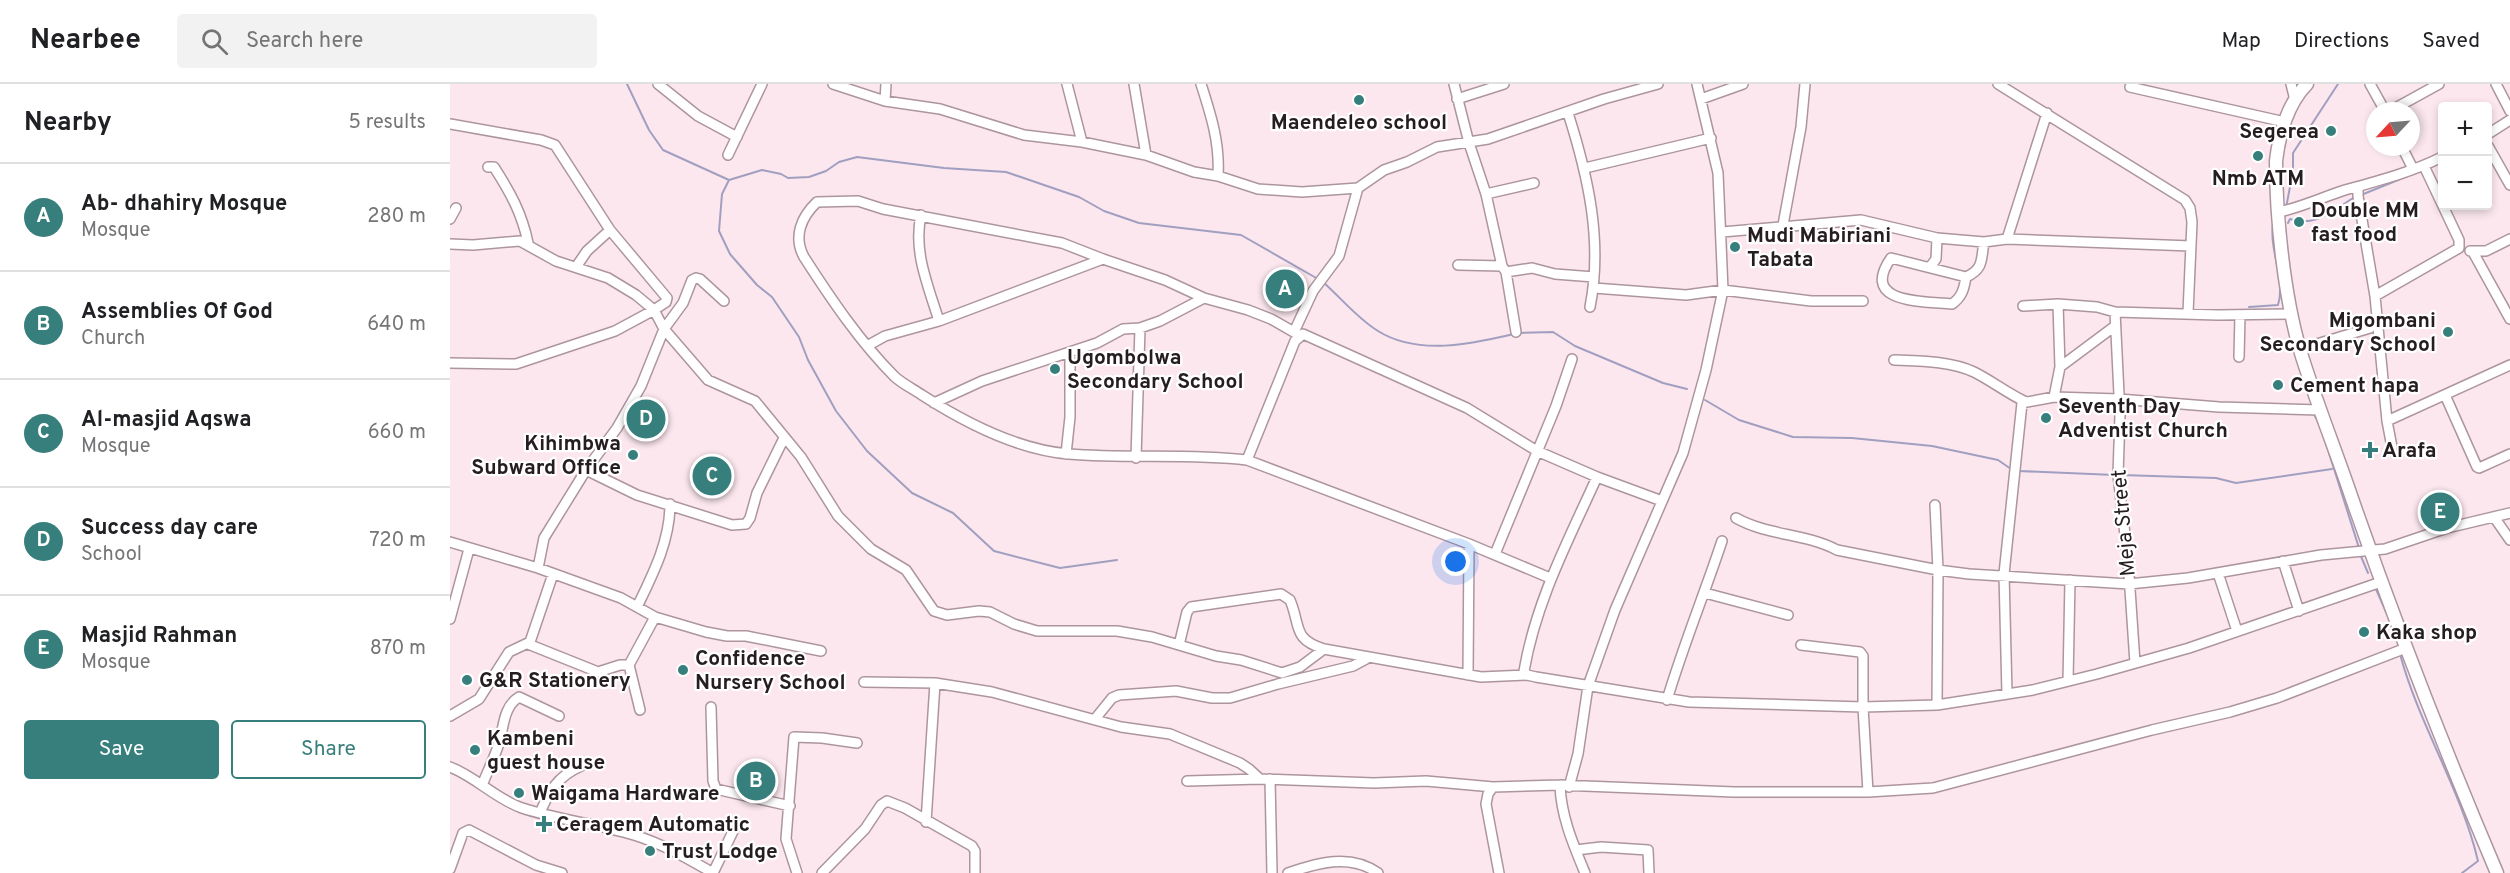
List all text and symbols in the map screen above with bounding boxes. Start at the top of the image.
search box [177,14,597,68]
text: Nearbee [30,23,141,59]
icon: search [198,25,231,58]
text: Search here [246,28,363,55]
text: Map [2221,28,2261,55]
text: Directions [2294,28,2389,55]
text: Saved [2422,28,2480,55]
marker: Maendeleo school [1352,93,1366,107]
north arrow [2366,102,2420,156]
map controls [2438,102,2492,210]
button: + [2438,102,2492,156]
text: Nearby [24,107,112,140]
text: 5 results [349,110,426,136]
place label: Maendeleo school [1271,110,1447,137]
place label: Segerea [2239,119,2319,146]
marker: Segerea [2324,124,2338,138]
marker: Nmb ATM [2251,149,2265,163]
button: − [2438,156,2492,210]
place label: Nmb ATM [2212,166,2304,193]
text: Ab- dhahiry Mosque [81,191,287,218]
place label: Double MM fast food [2311,198,2419,249]
text: A [36,204,51,230]
text: 280 m [367,204,426,230]
marker: Double MM fast food [2292,215,2306,229]
text: Mosque [81,218,150,244]
place label: Mudi Mabiriani Tabata [1747,223,1891,274]
marker: Mudi Mabiriani Tabata [1728,240,1742,254]
pin: A [1266,266,1304,312]
text: Assemblies Of God [81,299,273,326]
place label: Migombani Secondary School [2259,308,2436,359]
text: B [37,312,50,338]
text: 640 m [367,312,426,338]
marker: Migombani Secondary School [2441,325,2455,339]
text: Church [81,326,145,352]
place label: Ugombolwa Secondary School [1067,345,1244,396]
marker: Ugombolwa Secondary School [1048,362,1062,376]
place label: Cement hapa [2290,373,2419,400]
marker: Cement hapa [2271,378,2285,392]
place label: Seventh Day Adventist Church [2058,394,2228,445]
pin: D [626,396,666,442]
text: Al-masjid Aqswa [81,407,252,434]
marker: Seventh Day Adventist Church [2039,411,2053,425]
text: C [37,420,50,446]
text: 660 m [368,420,426,446]
place label: Kihimbwa Subward Office [471,431,621,482]
text: Mosque [81,434,150,460]
place label: Arafa [2382,438,2437,465]
marker: Arafa [2363,443,2377,457]
marker: Kihimbwa Subward Office [626,448,640,462]
pin: C [692,454,732,498]
street label: Meja Street [2106,468,2143,578]
pin: E [2420,490,2460,534]
text: Success day care [81,515,258,542]
text: D [36,528,51,554]
text: 720 m [369,528,426,554]
text: School [81,542,142,568]
your location [1441,547,1470,576]
place label: Kaka shop [2376,620,2477,647]
text: Masjid Rahman [81,623,237,650]
marker: Kaka shop [2357,625,2371,639]
text: E [37,636,50,662]
text: 870 m [370,636,426,662]
place label: Confidence Nursery School [695,646,846,697]
text: Mosque [81,650,150,676]
marker: Confidence Nursery School [676,663,690,677]
place label: G&R Stationery [479,668,631,695]
marker: G&R Stationery [460,673,474,687]
button: Save [24,720,219,779]
button: Share [231,720,426,779]
place label: Kambeni guest house [487,726,605,777]
marker: Kambeni guest house [468,743,482,757]
pin: B [736,758,776,804]
place label: Waigama Hardware [531,781,719,808]
marker: Waigama Hardware [512,786,526,800]
place label: Ceragem Automatic [556,812,750,839]
marker: Ceragem Automatic [537,817,551,831]
place label: Trust Lodge [662,839,778,866]
marker: Trust Lodge [643,844,657,858]

